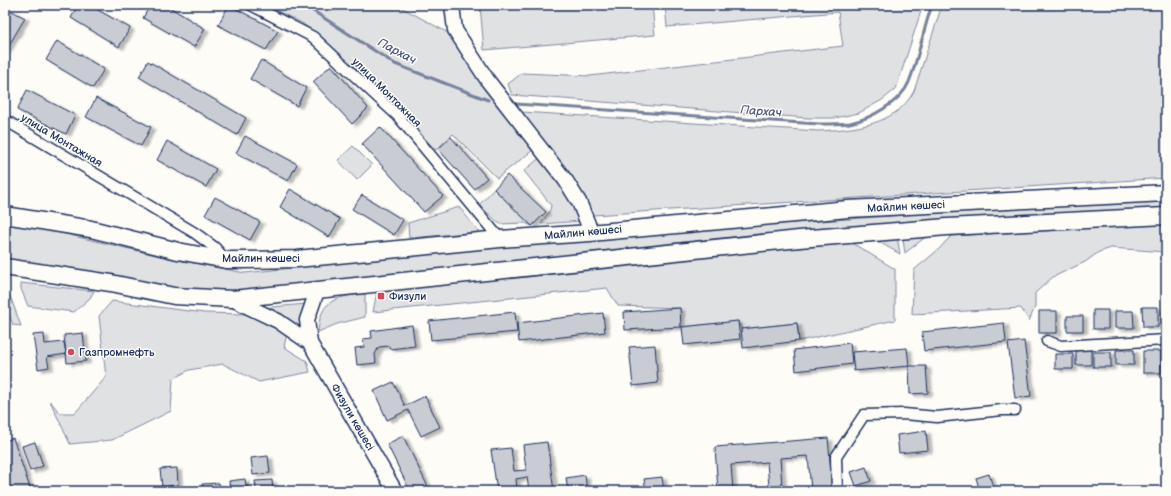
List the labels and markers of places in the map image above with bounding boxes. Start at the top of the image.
place label: Физули [389,290,426,303]
marker: Физули [376,291,386,301]
place label: Газпромнефть [79,346,155,359]
marker: Газпромнефть [66,347,76,357]

